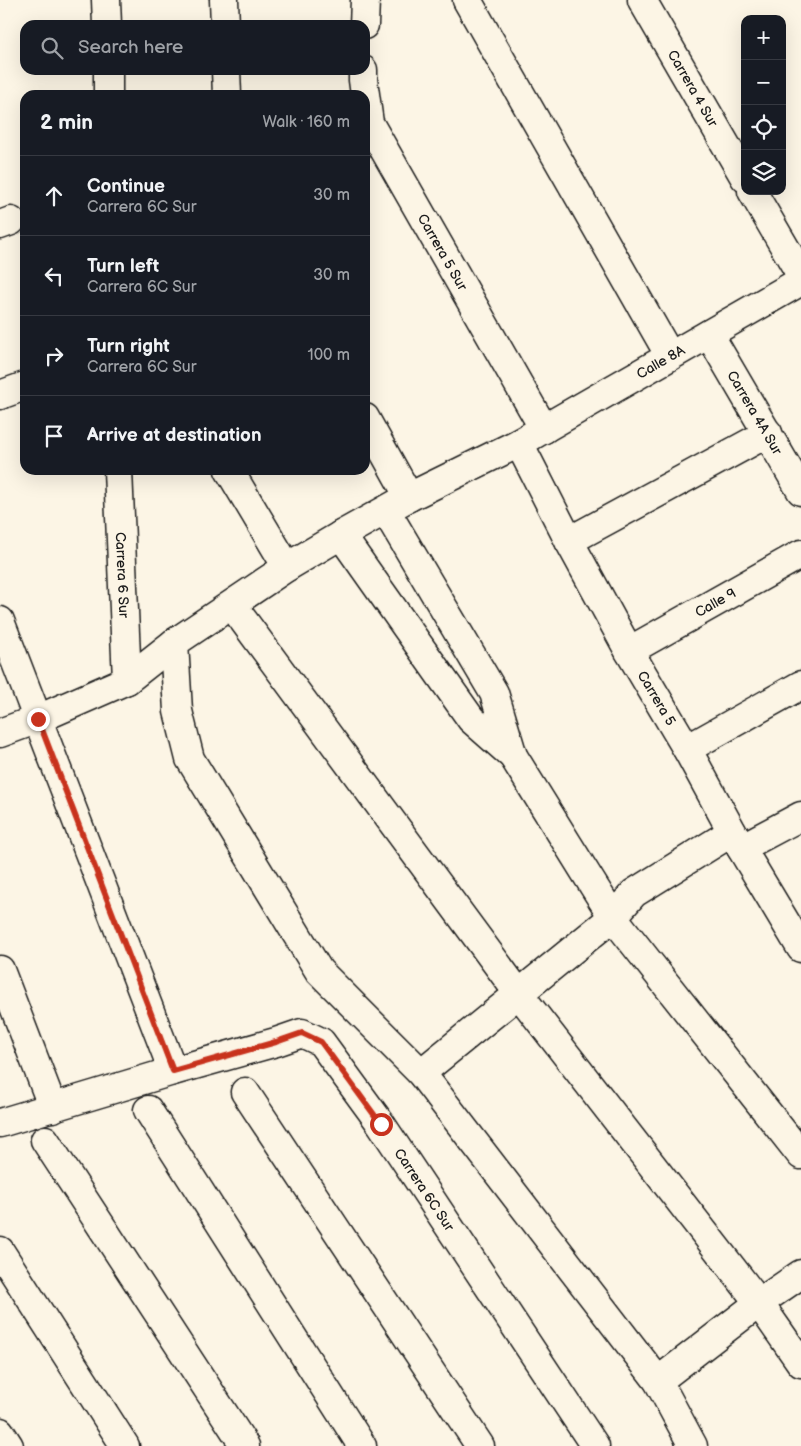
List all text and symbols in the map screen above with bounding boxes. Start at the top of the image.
map controls [741,15,786,195]
button: + [741,15,786,60]
search box [20,20,370,75]
icon: search [38,34,66,62]
text: Search here [78,36,183,59]
street label: Carrera 4 Sur [664,47,722,131]
button: − [741,60,786,105]
button: locate [741,105,786,150]
text: 2 min [40,110,93,135]
text: Walk · 160 m [262,113,350,132]
button: layers [741,150,786,195]
text: Continue [87,175,165,198]
icon: ahead [40,182,68,210]
text: 30 m [313,186,350,205]
text: Carrera 6C Sur [87,198,197,217]
street label: Carrera 5 Sur [414,211,472,294]
text: Turn left [87,255,159,278]
icon: left [40,262,68,290]
text: 30 m [313,266,350,285]
text: Carrera 6C Sur [87,278,197,297]
text: Turn right [87,335,170,358]
street label: Calle 8A [633,341,688,382]
icon: right [40,342,68,370]
text: 100 m [307,346,350,365]
text: Carrera 6C Sur [87,358,197,377]
street label: Carrera 4A Sur [724,367,787,458]
icon: arrive [40,422,68,450]
text: Arrive at destination [87,424,262,447]
street label: Carrera 6 Sur [112,532,133,619]
street label: Calle 9 [692,584,739,621]
street label: Carrera 5 [634,668,680,728]
route end [27,708,50,731]
route start [370,1113,393,1136]
street label: Carrera 6C Sur [391,1145,459,1235]

